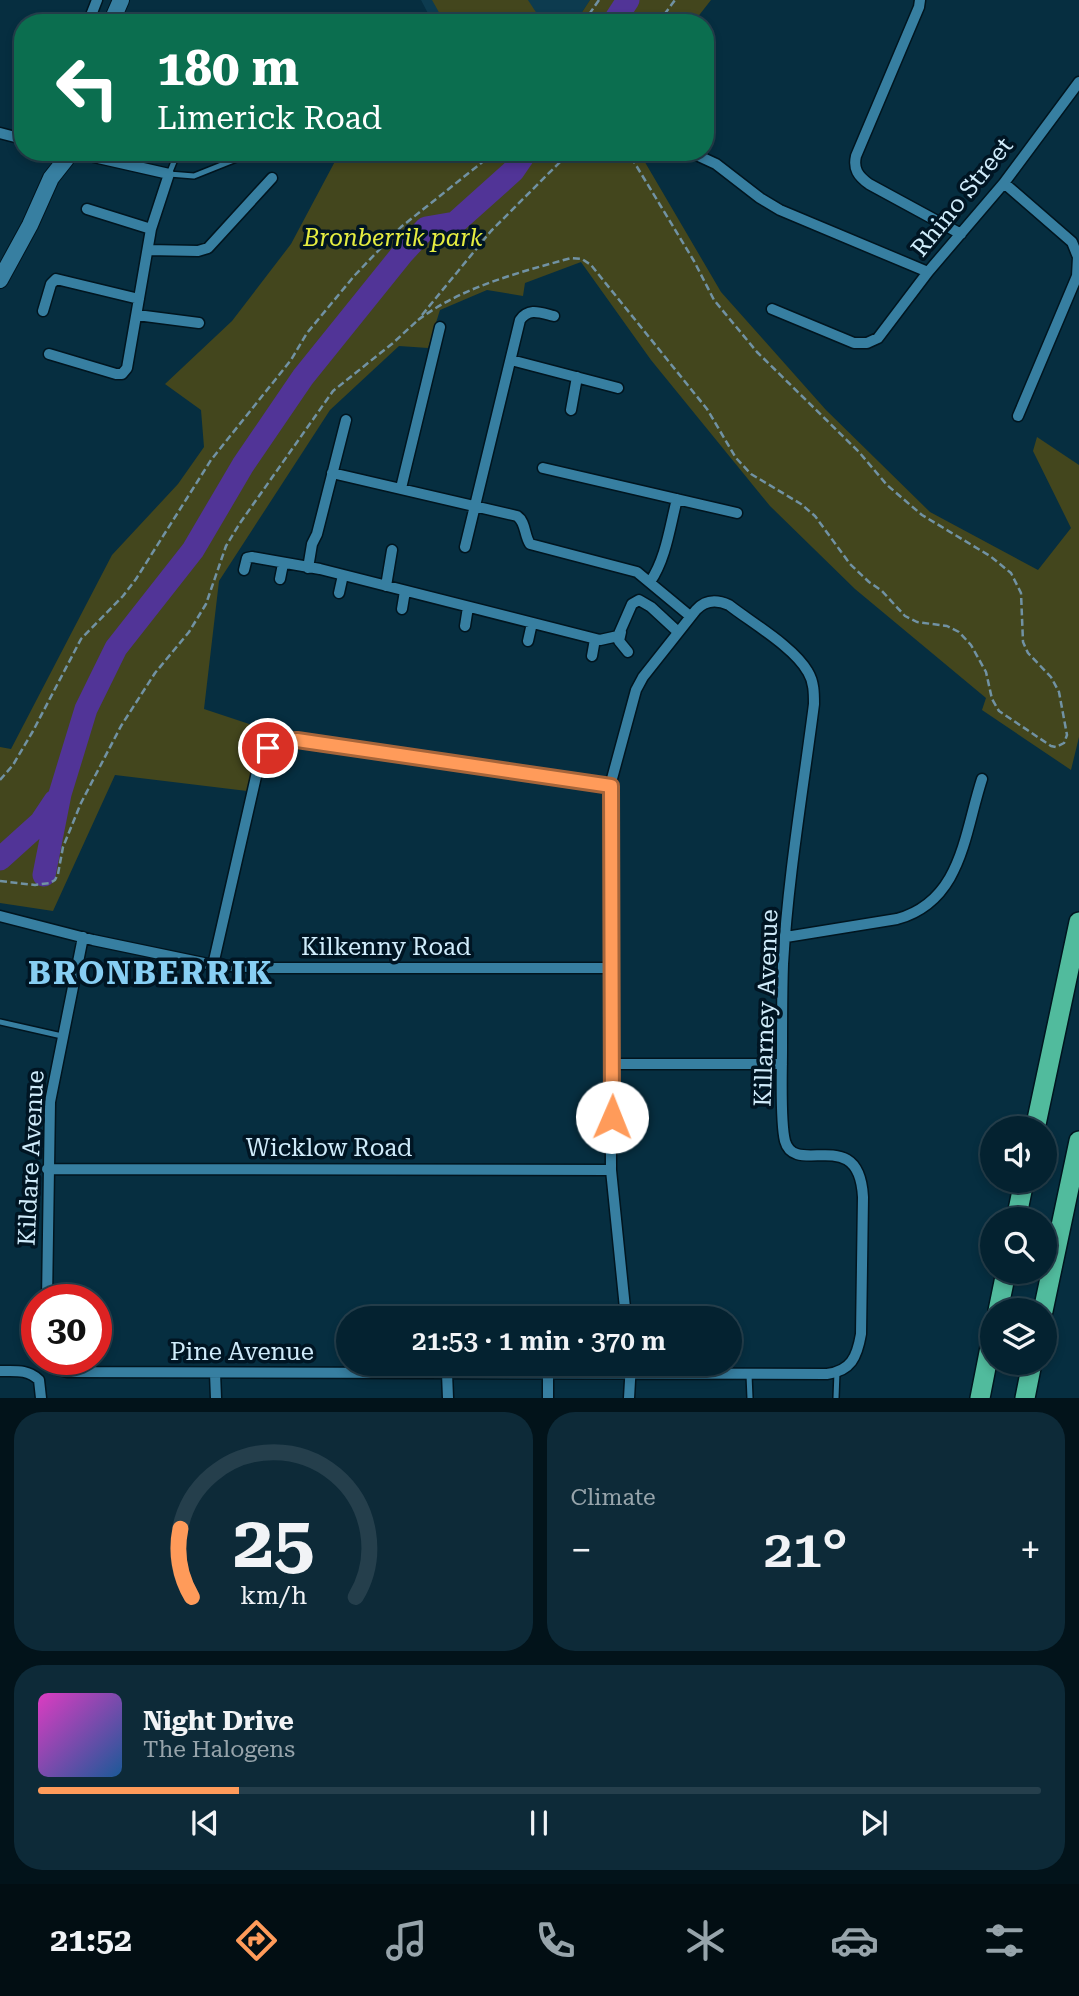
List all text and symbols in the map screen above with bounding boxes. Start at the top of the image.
text: 180 m [157,40,299,97]
icon: left [42,42,133,133]
text: Limerick Road [157,99,382,137]
street label: Rhino Street [906,132,1019,262]
park label: Bronberrik park [302,224,483,252]
pin [238,718,298,778]
icon: arrive [249,729,287,767]
street label: Killarney Avenue [749,909,783,1107]
street label: Kilkenny Road [301,933,471,961]
district label: BRONBERRIK [28,954,274,992]
street label: Kildare Avenue [12,1069,50,1247]
position arrow [575,1080,649,1154]
map controls [980,1116,1057,1375]
button: sound [980,1116,1057,1193]
street label: Wicklow Road [246,1134,412,1162]
button: search [980,1207,1057,1284]
speed limit sign: 30 [21,1284,112,1375]
button: layers [980,1298,1057,1375]
text: 21:53 · 1 min · 370 m [412,1326,666,1356]
street label: Pine Avenue [170,1338,314,1366]
text: Climate [571,1484,656,1511]
text: 25 [232,1501,314,1586]
text: 21° [764,1519,848,1580]
text: − [571,1528,592,1572]
text: + [1020,1528,1041,1572]
text: km/h [240,1581,307,1610]
text: Night Drive [143,1706,294,1736]
text: The Halogens [143,1736,295,1763]
icon: previous [186,1804,224,1842]
icon: pause [520,1804,558,1842]
icon: next [855,1804,893,1842]
icon: directions [232,1916,281,1965]
icon: music [382,1916,431,1965]
icon: phone [531,1916,580,1965]
icon: climate [681,1916,730,1965]
icon: car [830,1916,879,1965]
icon: filters [980,1916,1029,1965]
text: 21:52 [50,1921,132,1959]

